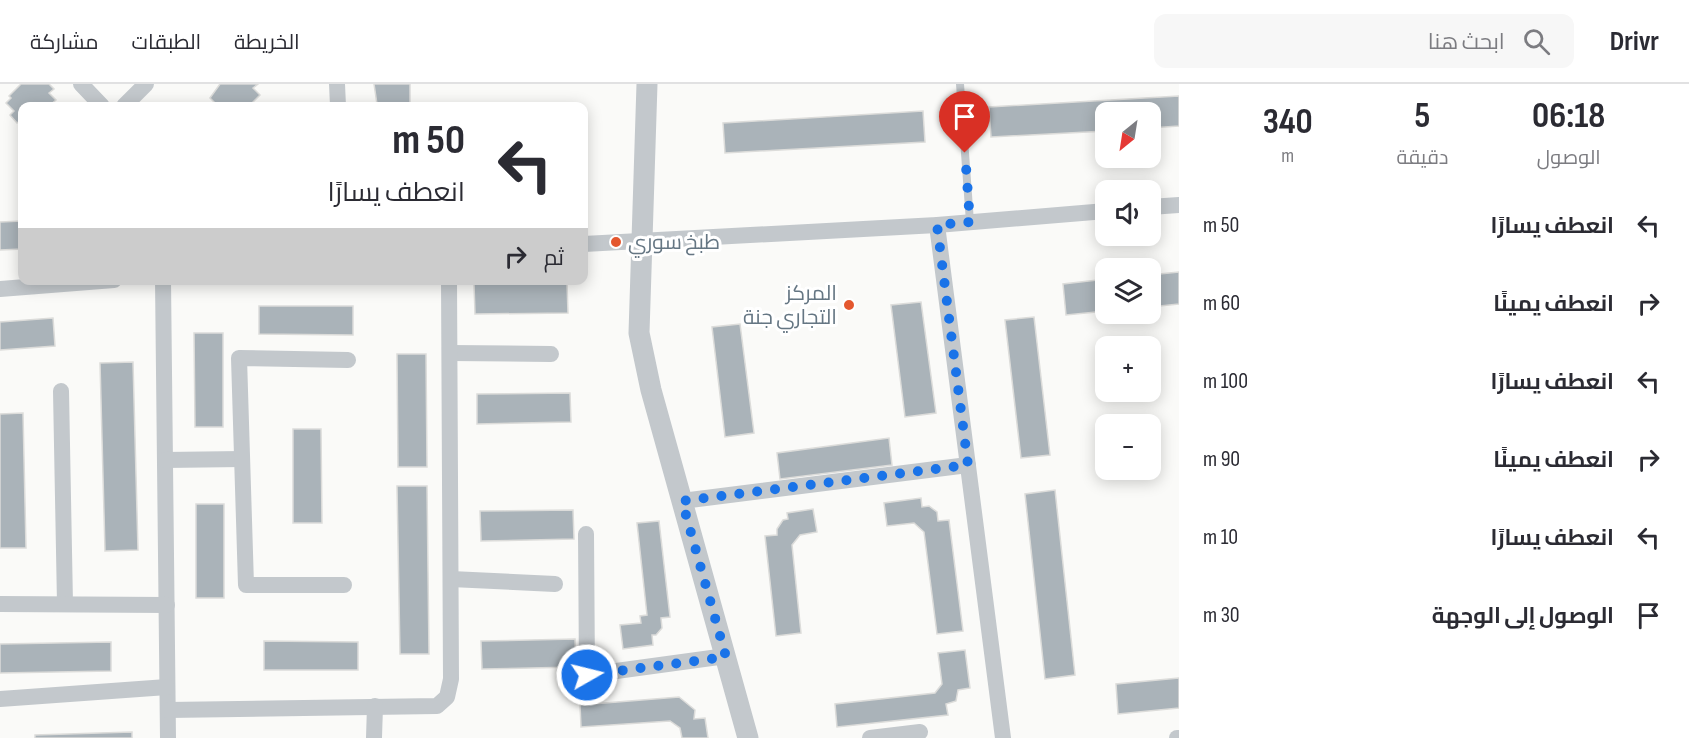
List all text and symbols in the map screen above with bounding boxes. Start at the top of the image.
search box [1154,14,1574,68]
icon: search [1520,25,1553,58]
text: Drivr [1610,25,1659,58]
text: ابحث هنا [1428,29,1505,56]
text: مشاركة [30,30,99,55]
text: الطبقات [132,30,201,55]
text: الخريطة [234,30,300,55]
pin [939,91,990,153]
text: 5 [1415,95,1430,138]
text: 06:18 [1532,95,1605,138]
icon: arrive [948,100,981,133]
text: 340 [1263,101,1313,144]
north arrow [1095,102,1161,168]
map controls [1095,102,1161,480]
text: 50 m [392,115,465,166]
icon: left [486,126,564,204]
text: m [1281,144,1294,168]
text: دقيقة [1396,146,1448,170]
text: الوصول [1537,146,1601,170]
text: انعطف يسارًا [328,177,465,209]
button: sound [1095,180,1161,246]
icon: left [1632,209,1665,242]
text: 50 m [1203,212,1239,239]
text: انعطف يسارًا [1491,213,1614,240]
place label: طبخ سوري [628,230,720,258]
marker: طبخ سوري [609,235,623,249]
icon: right [499,240,532,273]
text: ثم [544,245,564,272]
button: layers [1095,258,1161,324]
place label: المركز التجاري جنة [743,281,837,333]
icon: right [1632,287,1665,320]
text: 60 m [1203,290,1240,317]
text: انعطف يمينًا [1493,291,1614,318]
marker: المركز التجاري جنة [842,298,856,312]
button: + [1095,336,1161,402]
icon: left [1632,365,1665,398]
text: 100 m [1203,368,1248,395]
text: انعطف يسارًا [1491,369,1614,396]
button: − [1095,414,1161,480]
icon: right [1632,443,1665,476]
text: 90 m [1203,446,1240,473]
text: انعطف يمينًا [1493,447,1614,474]
icon: left [1632,521,1665,554]
text: 10 m [1203,524,1238,551]
text: انعطف يسارًا [1491,525,1614,552]
icon: arrive [1632,599,1665,632]
text: 30 m [1203,602,1240,629]
text: الوصول إلى الوجهة [1432,603,1614,630]
position arrow [555,643,619,707]

